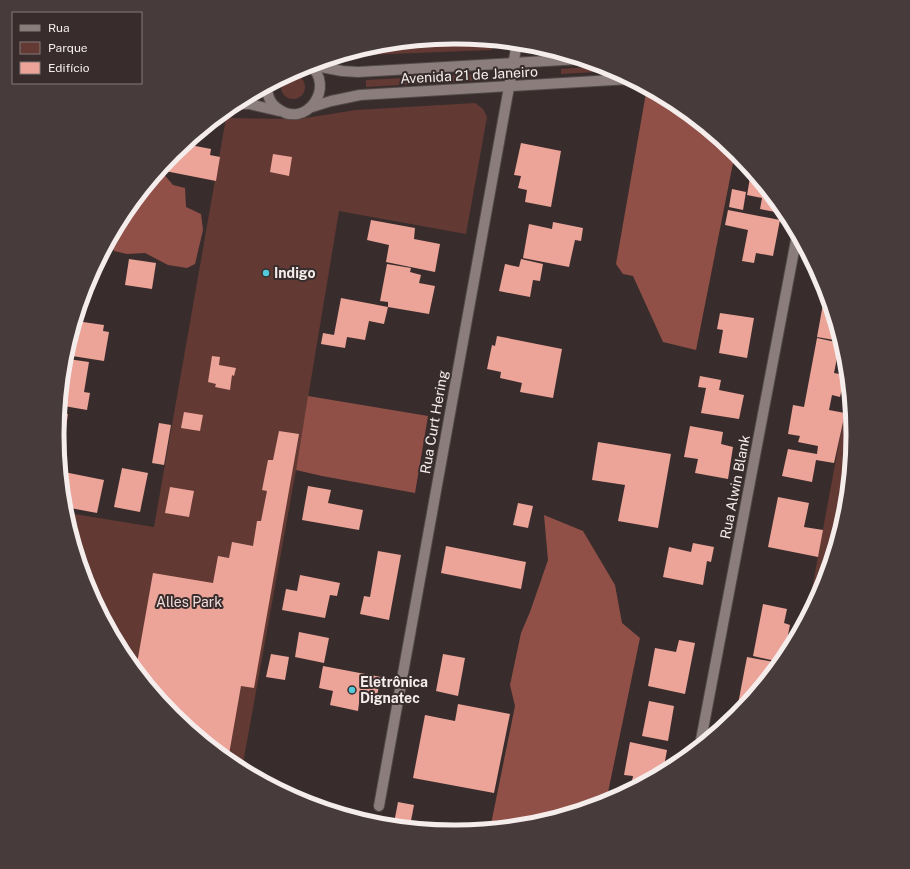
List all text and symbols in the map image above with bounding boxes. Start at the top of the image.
legend [12,12,142,84]
text: Rua [48,21,70,35]
text: Parque [48,41,88,55]
text: Edifício [48,61,90,75]
street label: Avenida 21 de Janeiro [400,63,538,87]
place label: Indigo [274,265,316,281]
marker: Indigo [261,268,271,278]
street label: Rua Curt Hering [417,369,451,475]
street label: Rua Alwin Blank [717,433,753,540]
park label: Alles Park [156,594,222,610]
place label: Eletrônica Dignatec [360,674,428,706]
marker: Eletrônica Dignatec [347,685,357,695]

